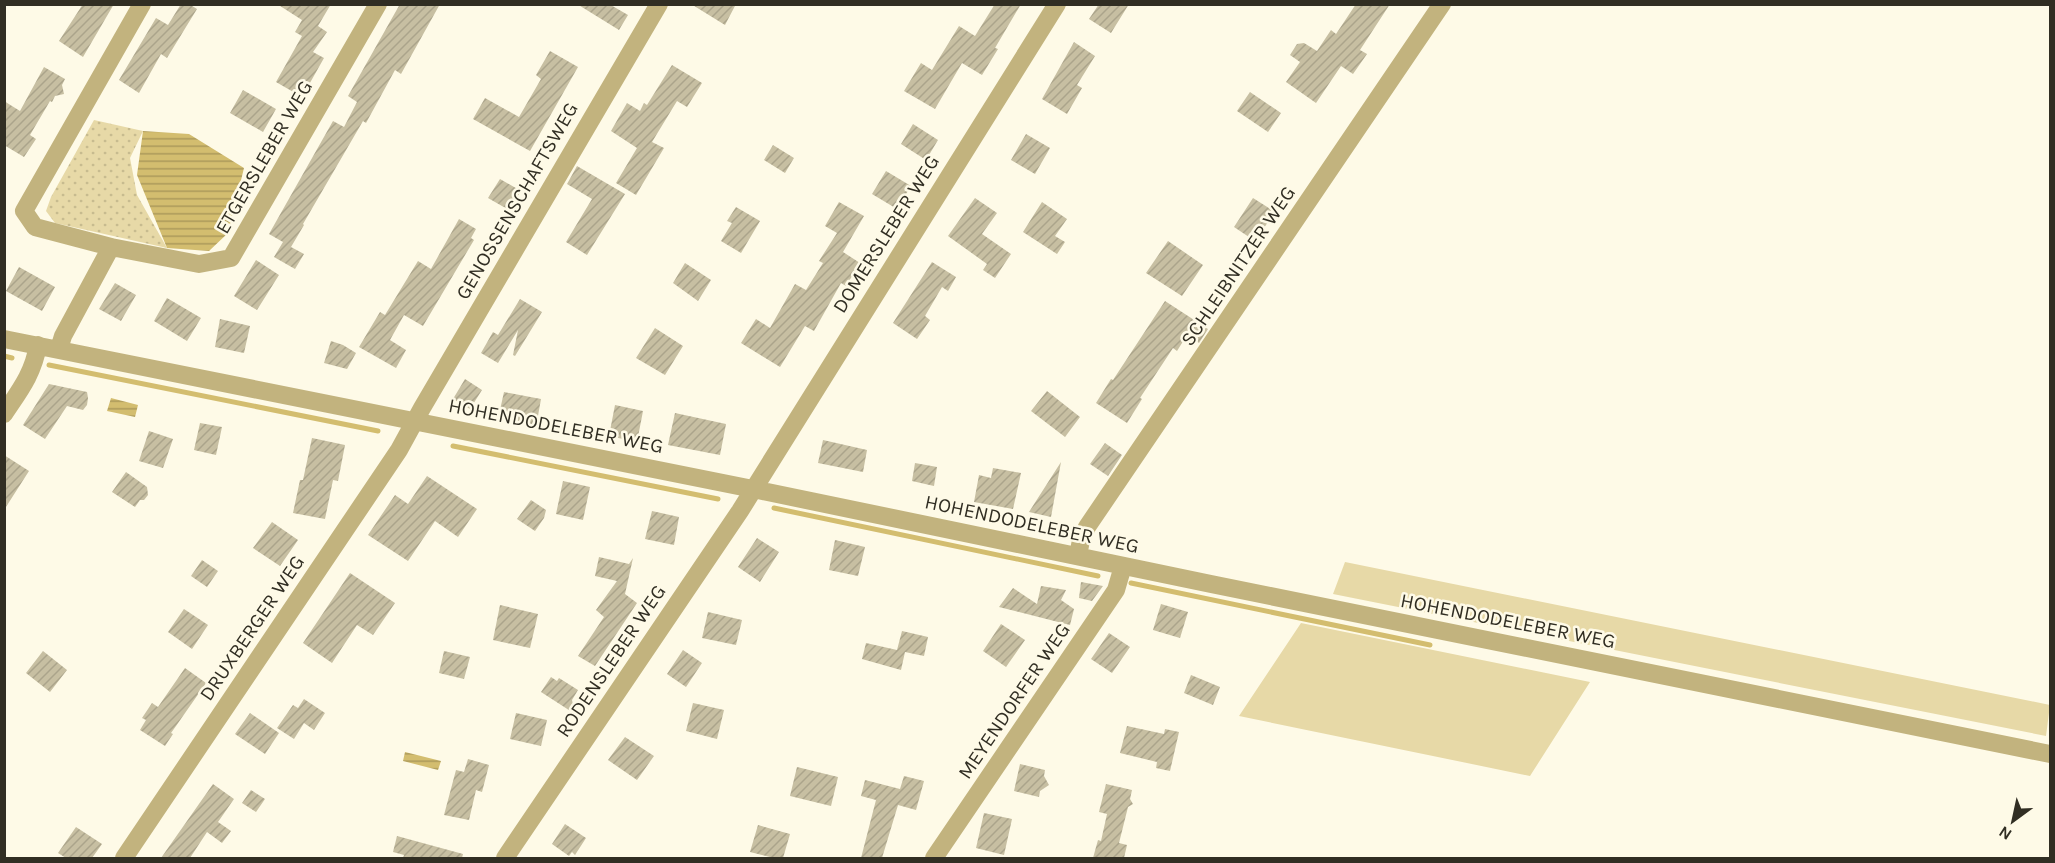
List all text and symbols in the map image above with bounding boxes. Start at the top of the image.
street label: ETGERSLEBER WEG [211,76,317,238]
street label: GENOSSENSCHAFTSWEG [451,98,583,304]
street label: DOMERSLEBER WEG [828,151,944,317]
street label: SCHLEIBNITZER WEG [1176,182,1300,350]
street label: HOHENDODELEBER WEG [447,394,665,458]
street label: HOHENDODELEBER WEG [923,490,1141,558]
street label: DRUXBERGER WEG [195,551,309,705]
street label: RODENSLEBER WEG [552,581,670,741]
street label: HOHENDODELEBER WEG [1399,589,1617,653]
street label: MEYENDORFER WEG [953,619,1075,783]
north arrow [1983,791,2043,851]
text: N [1995,822,2015,844]

